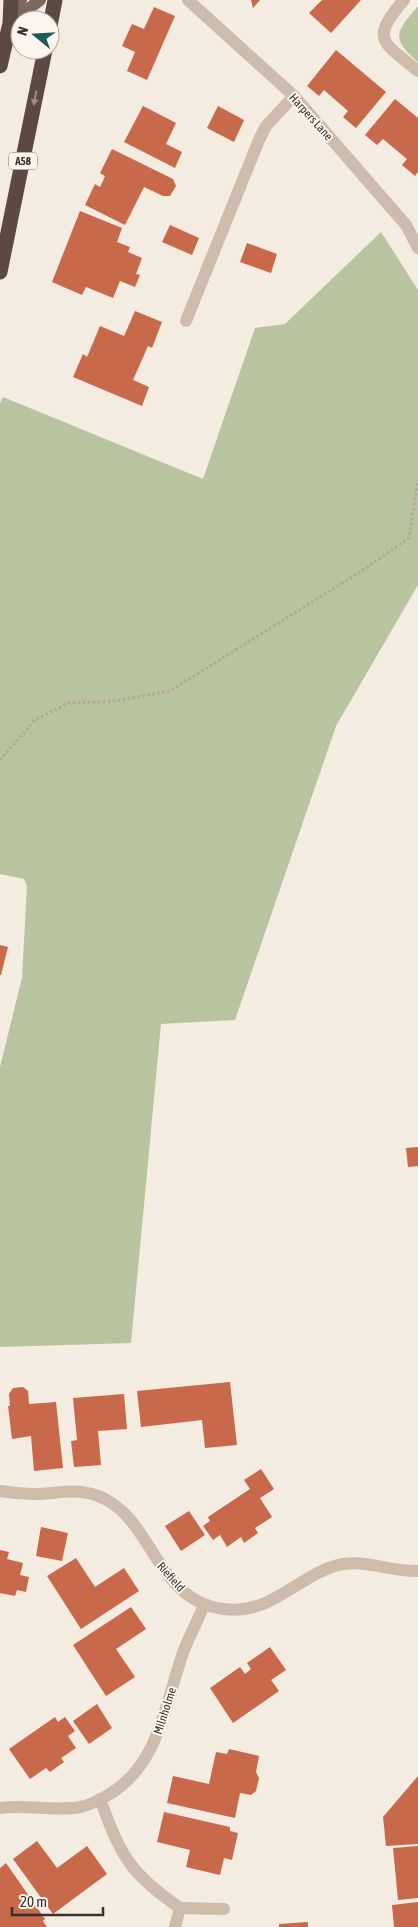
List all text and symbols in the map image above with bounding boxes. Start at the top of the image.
north arrow [10,10,60,60]
text: N [14,25,32,37]
one-way arrow [31,90,39,106]
street label: Harpers Lane [286,91,336,143]
road number: A58 [9,153,37,170]
street label: Riefield [154,1560,188,1594]
street label: Milnholme [151,1686,179,1736]
scale bar [12,1884,104,1916]
text: 20 m [20,1893,47,1910]

